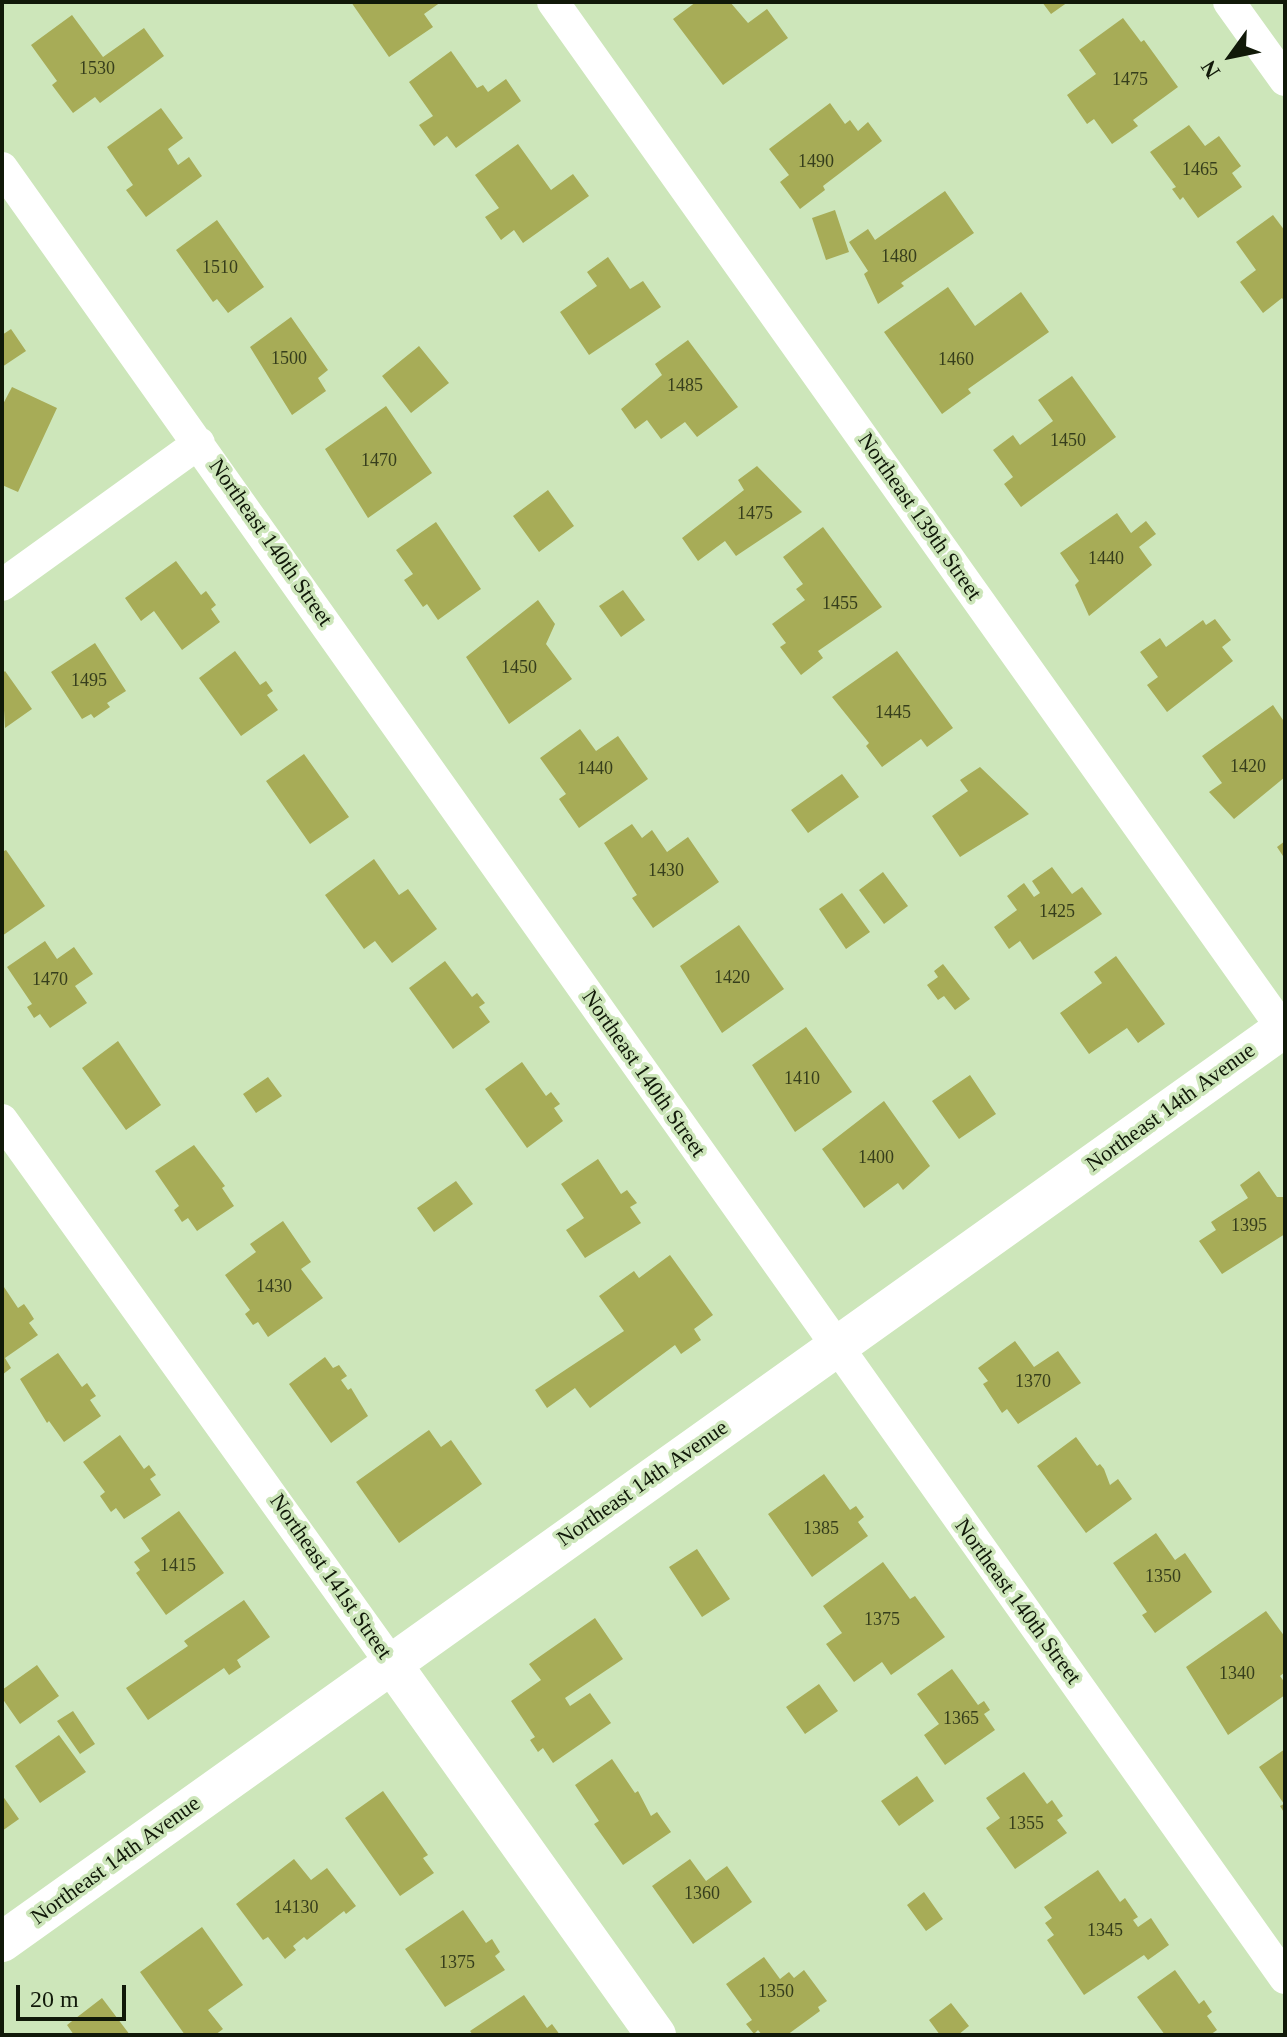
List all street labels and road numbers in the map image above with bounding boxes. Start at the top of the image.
street label: Northeast 139th Street [851,428,987,606]
street label: Northeast 140th Street [202,454,338,632]
street label: Northeast 140th Street [575,985,711,1163]
street label: Northeast 14th Avenue [1081,1038,1261,1178]
street label: Northeast 14th Avenue [553,1415,733,1553]
street label: Northeast 141st Street [263,1489,397,1665]
street label: Northeast 140th Street [948,1514,1086,1690]
street label: Northeast 14th Avenue [26,1791,206,1931]

